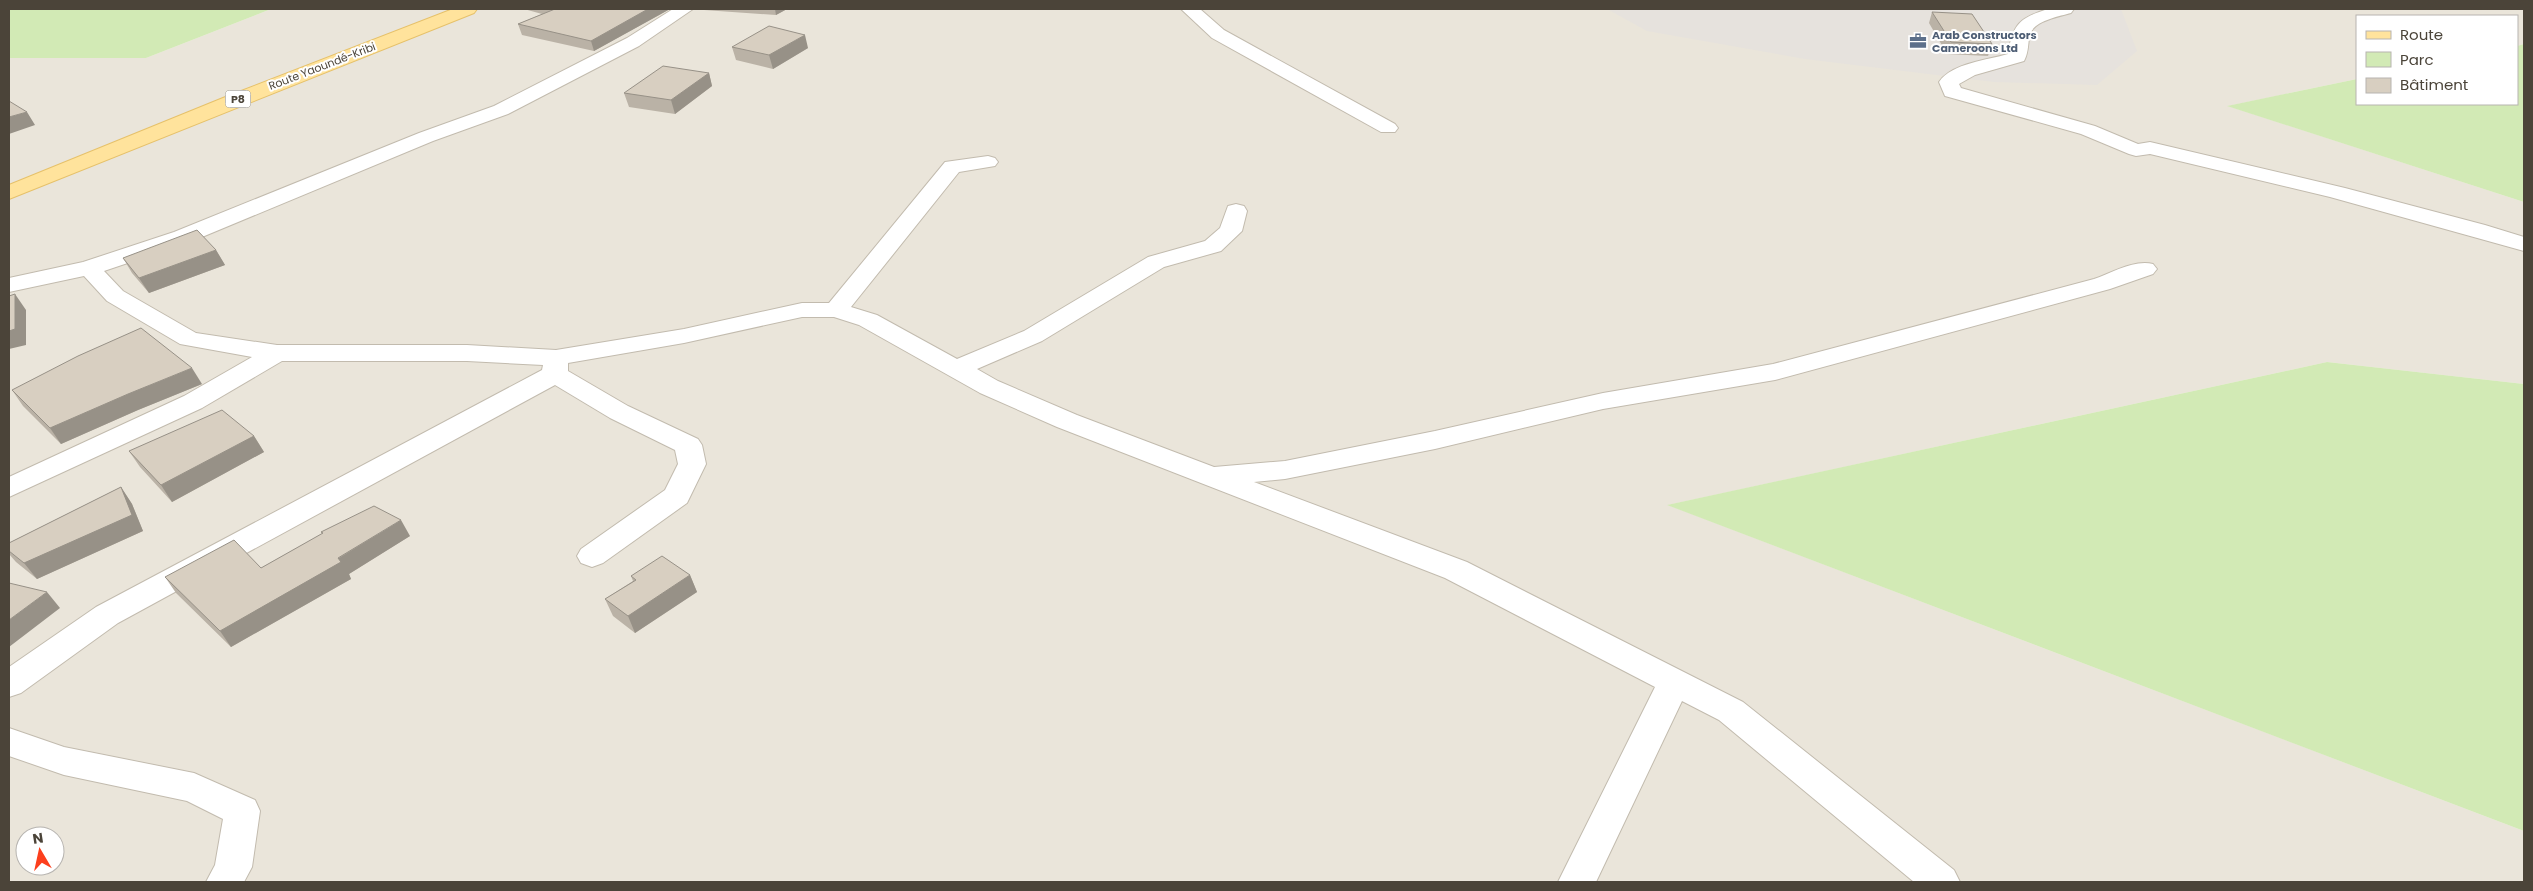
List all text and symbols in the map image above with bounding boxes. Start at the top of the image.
legend [2356,15,2518,105]
text: Route [2400,24,2443,45]
place label: Arab Constructors Cameroons Ltd [1932,27,2037,56]
office icon: Arab Constructors Cameroons Ltd [1908,31,1928,51]
street label: Route Yaoundé-Kribi [266,38,378,94]
text: Parc [2400,49,2434,70]
text: Bâtiment [2400,74,2468,95]
road number: P8 [226,90,250,108]
north arrow [15,826,65,876]
text: N [31,827,45,849]

